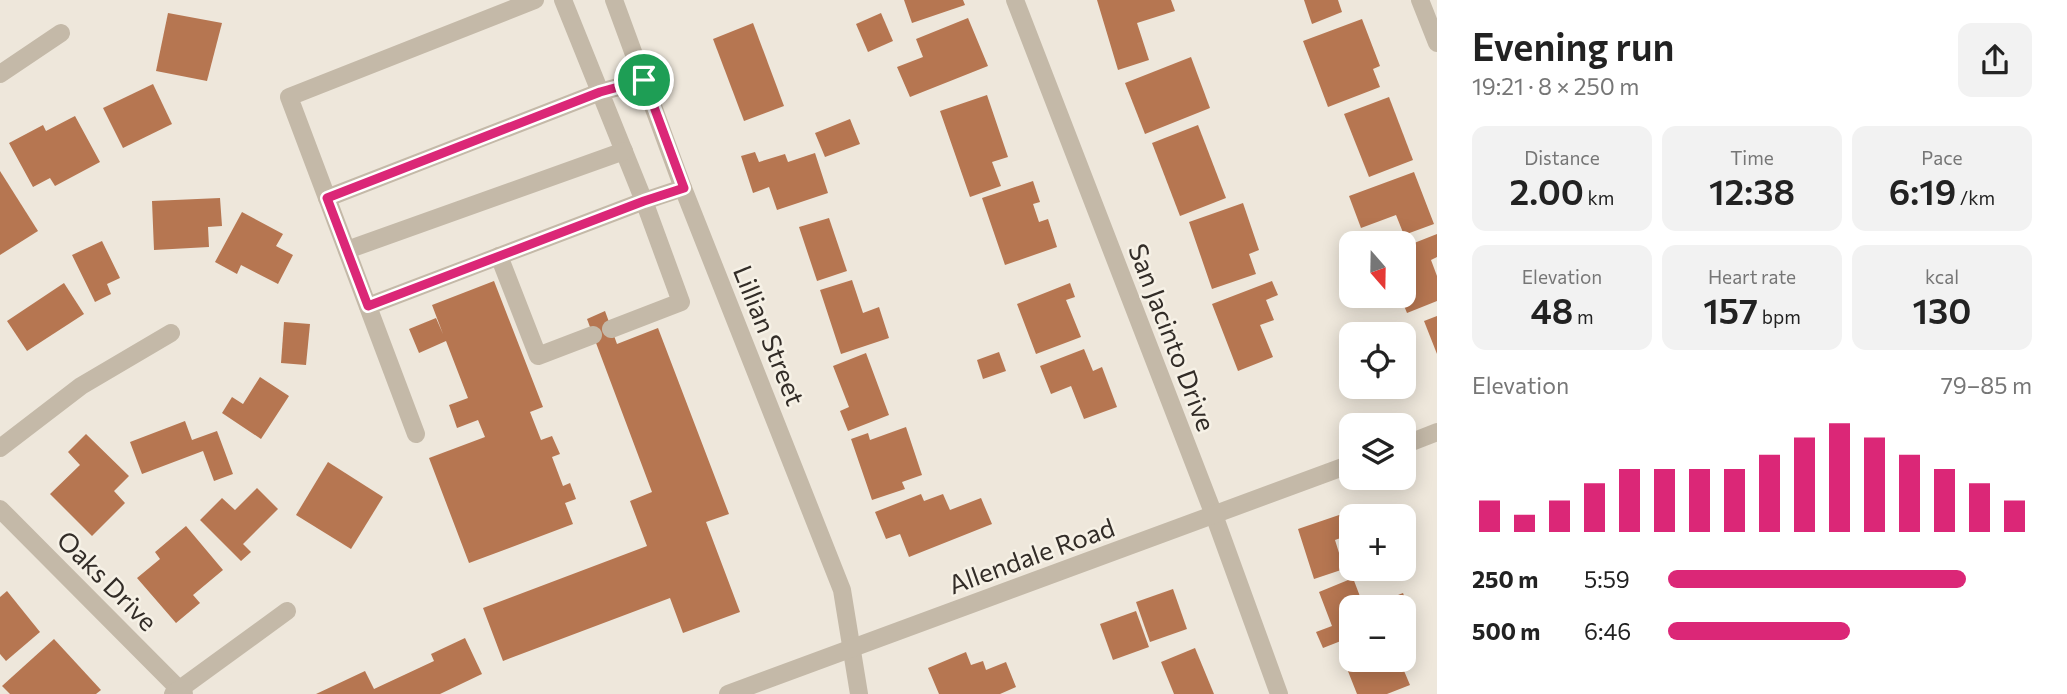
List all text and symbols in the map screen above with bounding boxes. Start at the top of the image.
text: Evening run [1472,22,1675,69]
button: share [1958,23,2032,97]
pin [614,50,674,110]
icon: arrive [625,61,663,99]
text: 19:21 · 8 × 250 m [1472,72,1639,100]
text: Distance [1524,146,1600,169]
text: Time [1730,146,1774,169]
text: Pace [1921,146,1963,169]
text: 2.00 [1510,169,1584,212]
text: 12:38 [1709,169,1795,212]
text: 6:19 [1889,169,1956,212]
text: km [1584,186,1614,209]
text: /km [1956,186,1995,209]
north arrow [1339,231,1416,308]
map controls [1339,231,1416,672]
street label: San Jacinto Drive [1123,239,1223,435]
street label: Lillian Street [728,260,812,410]
text: Elevation [1522,265,1602,288]
text: Heart rate [1708,265,1796,288]
text: kcal [1925,265,1959,288]
text: 48 [1530,288,1573,331]
text: 157 [1703,288,1758,331]
text: 130 [1913,288,1971,331]
text: m [1573,305,1594,328]
text: bpm [1758,305,1801,328]
button: locate [1339,322,1416,399]
text: Elevation [1472,371,1569,399]
text: 79–85 m [1941,371,2032,399]
button: layers [1339,413,1416,490]
button: + [1339,504,1416,581]
street label: Allendale Road [944,511,1118,599]
street label: Oaks Drive [52,524,164,636]
text: 250 m [1472,565,1538,593]
text: 5:59 [1584,565,1630,593]
button: − [1339,595,1416,672]
text: 500 m [1472,617,1540,645]
text: 6:46 [1584,617,1631,645]

